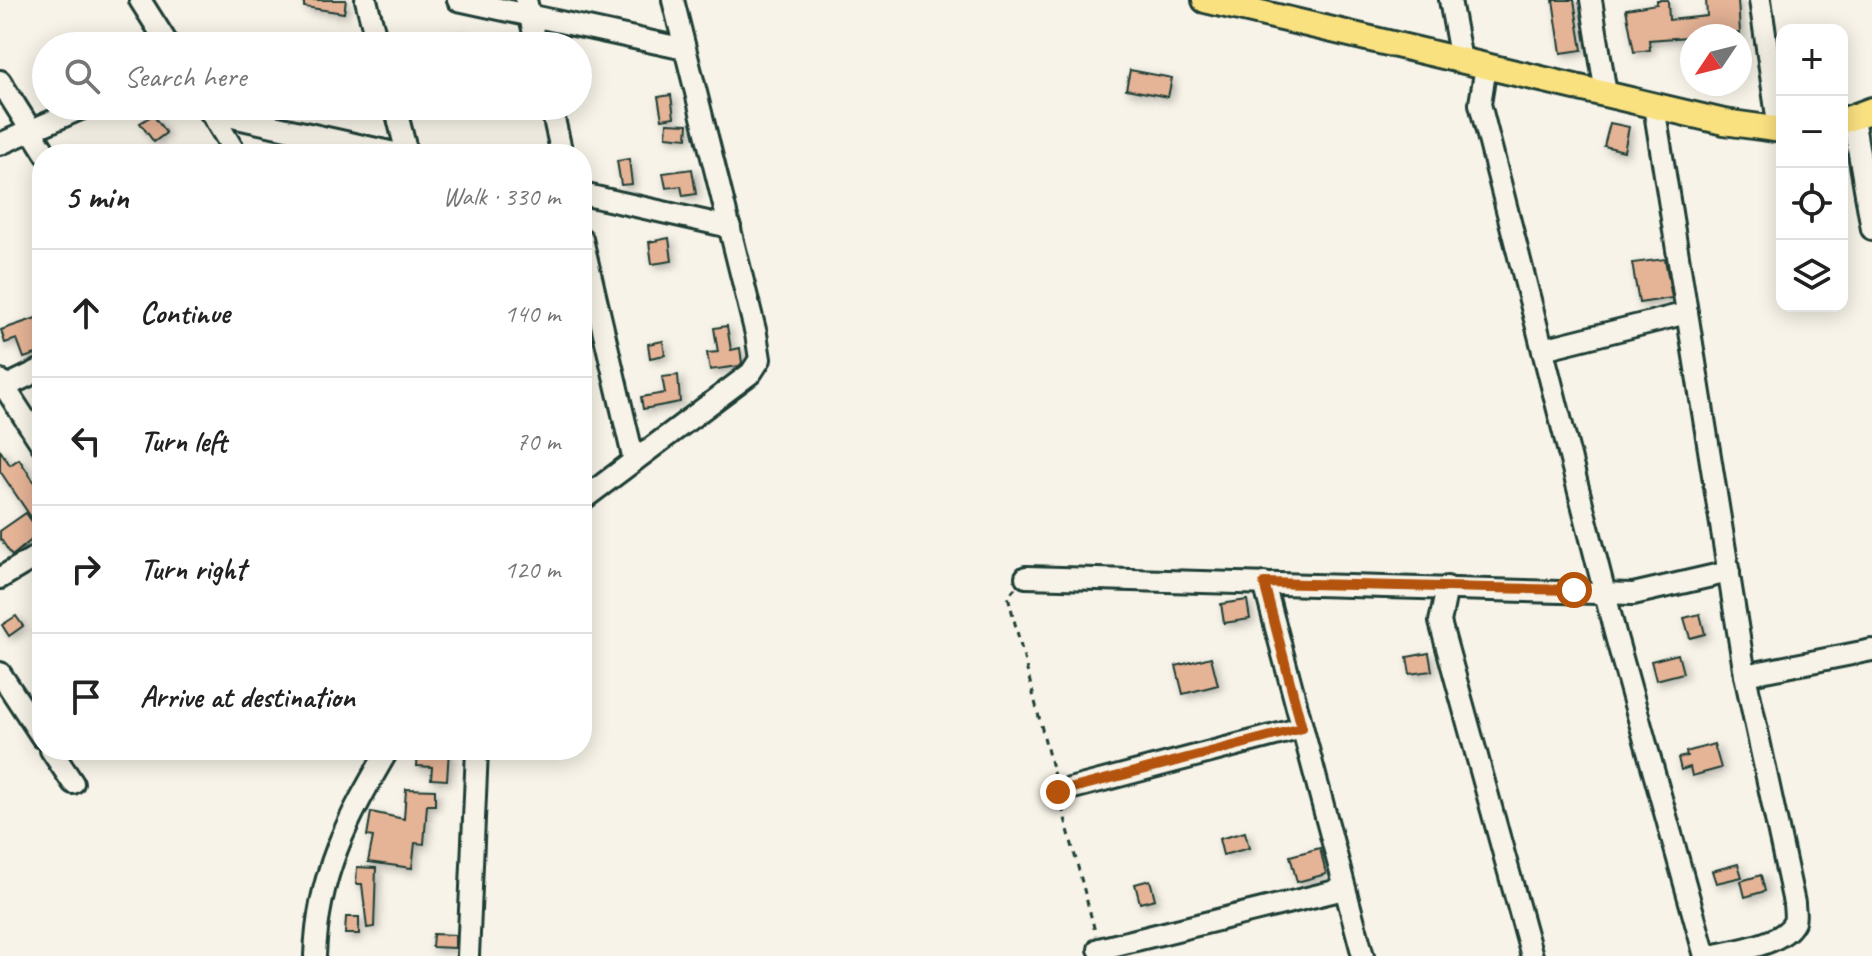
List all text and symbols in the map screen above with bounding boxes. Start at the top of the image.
north arrow [1680,24,1752,96]
map controls [1776,24,1848,312]
button: + [1776,24,1848,96]
search box [32,32,592,120]
icon: search [60,54,104,98]
text: Search here [124,57,246,95]
button: − [1776,96,1848,168]
button: locate [1776,168,1848,240]
text: 5 min [64,175,129,218]
text: Walk · 330 m [443,180,560,213]
button: layers [1776,240,1848,312]
icon: ahead [64,291,108,335]
text: Continue [140,294,230,332]
text: 140 m [504,297,560,330]
icon: left [64,419,108,463]
text: Turn left [140,422,227,460]
text: 70 m [516,425,560,458]
icon: right [64,547,108,591]
text: Turn right [140,550,245,588]
text: 120 m [504,553,560,586]
route start [1556,572,1592,608]
icon: arrive [64,675,108,719]
text: Arrive at destination [140,678,355,716]
route end [1040,774,1076,810]

